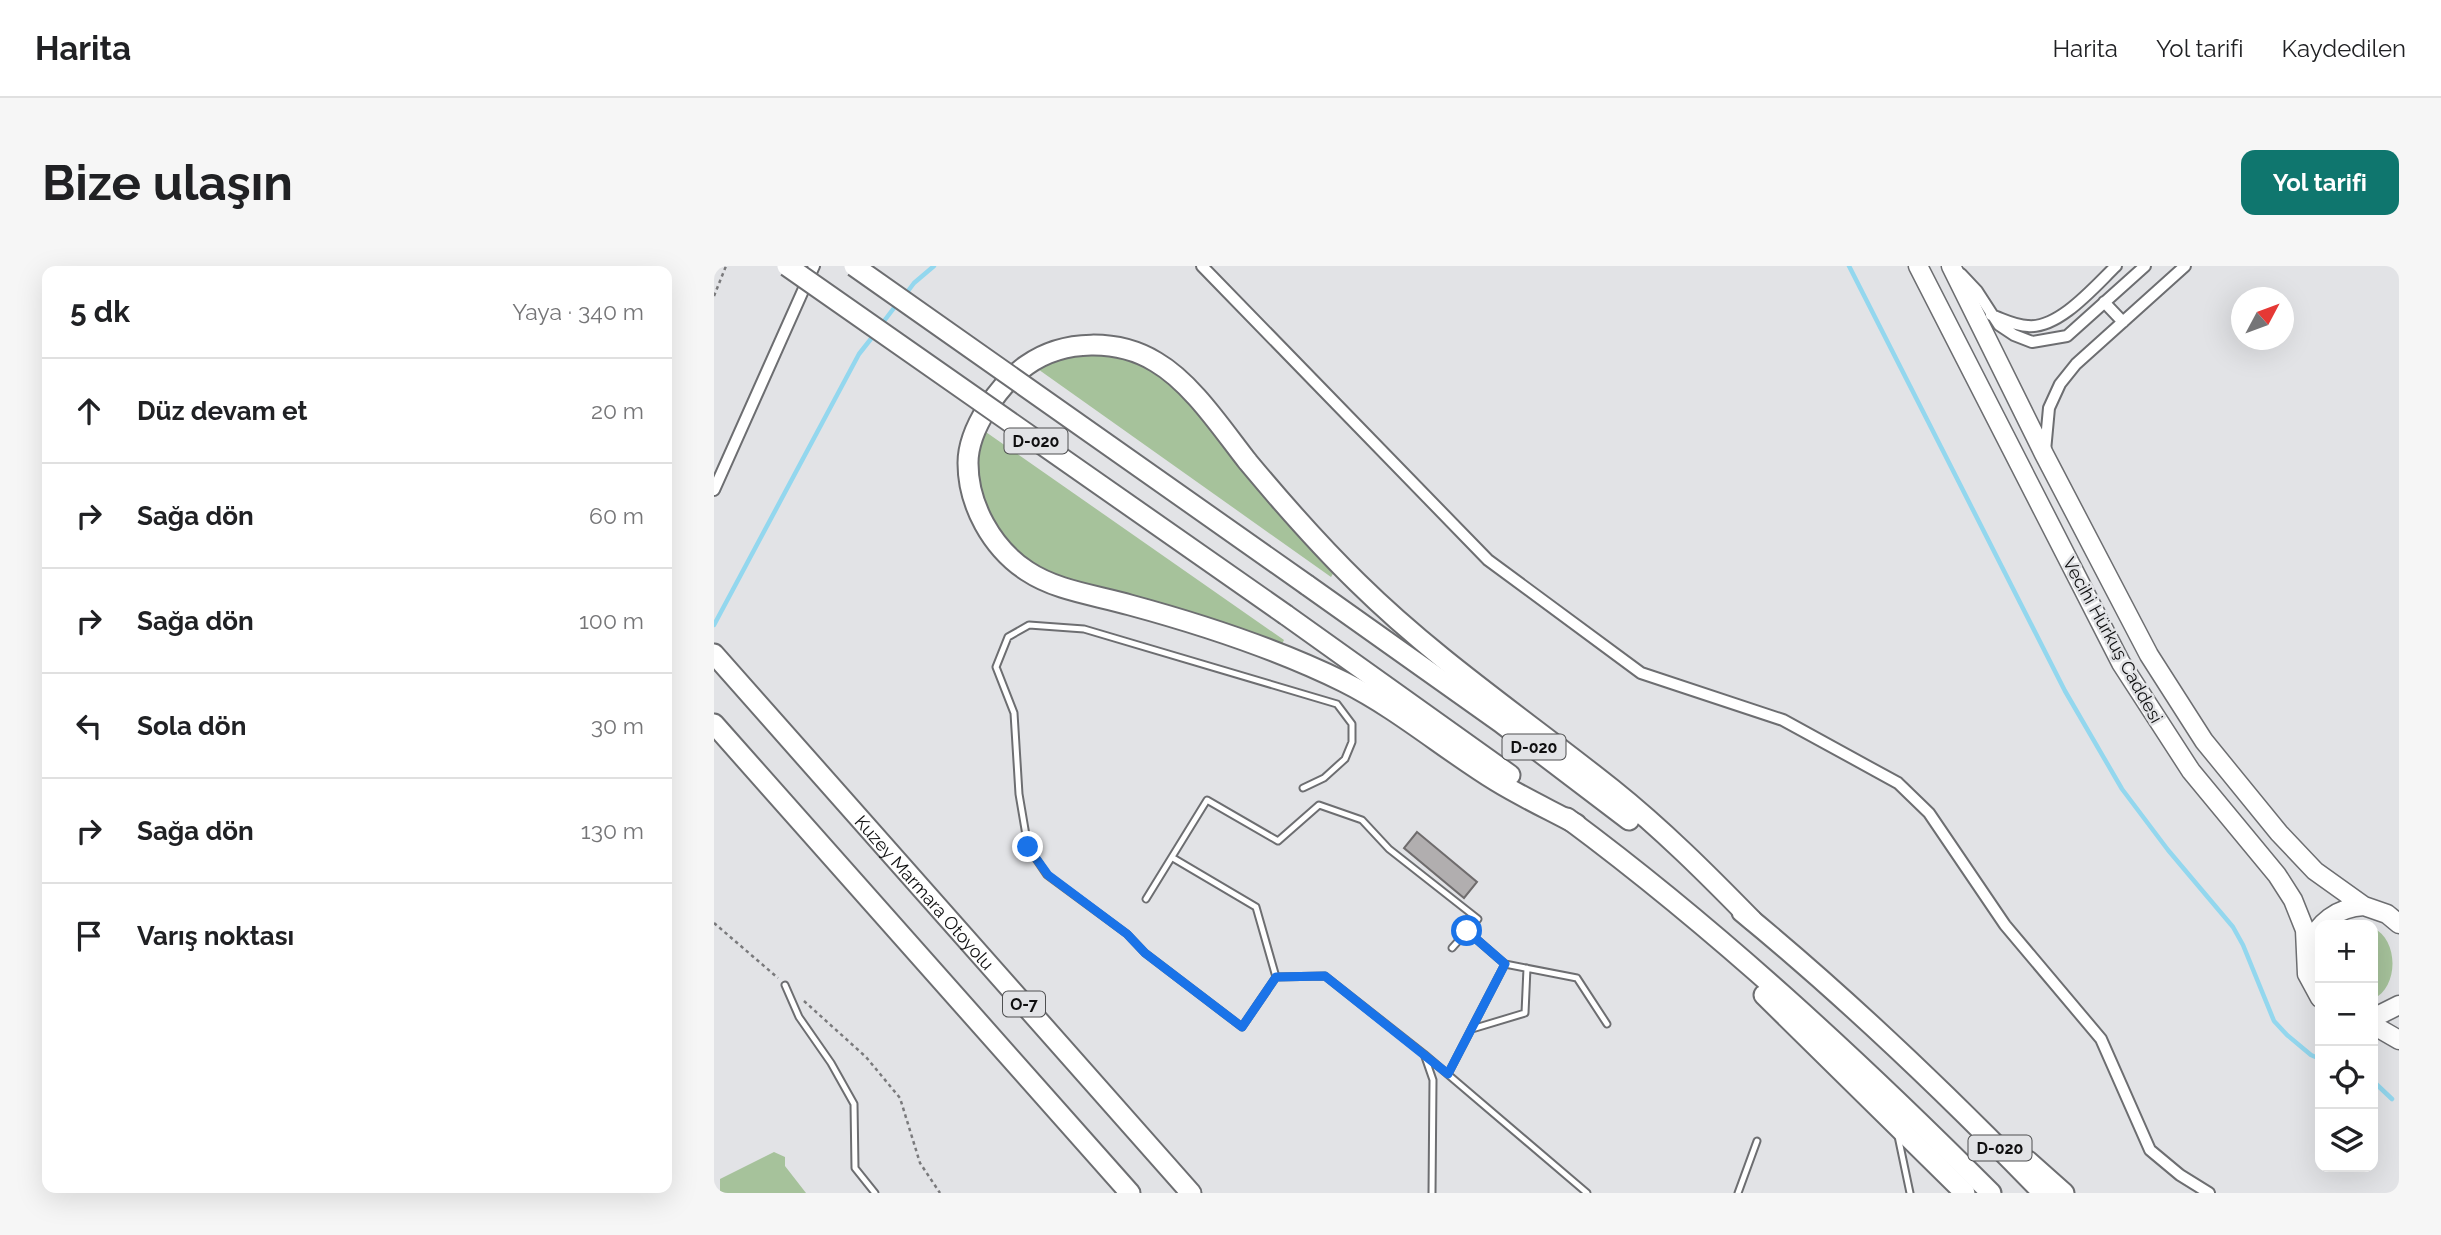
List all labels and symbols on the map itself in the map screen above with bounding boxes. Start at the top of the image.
north arrow [2231,287,2294,350]
road number: D-020 [1004,428,1068,454]
street label: Vecihi Hürkuş Caddesi [2059,554,2167,726]
road number: D-020 [1502,734,1566,760]
street label: Kuzey Marmara Otoyolu [851,811,999,974]
route end [1012,831,1043,862]
route start [1451,915,1482,946]
road number: O-7 [1003,992,1045,1016]
road number: D-020 [1968,1136,2032,1160]

